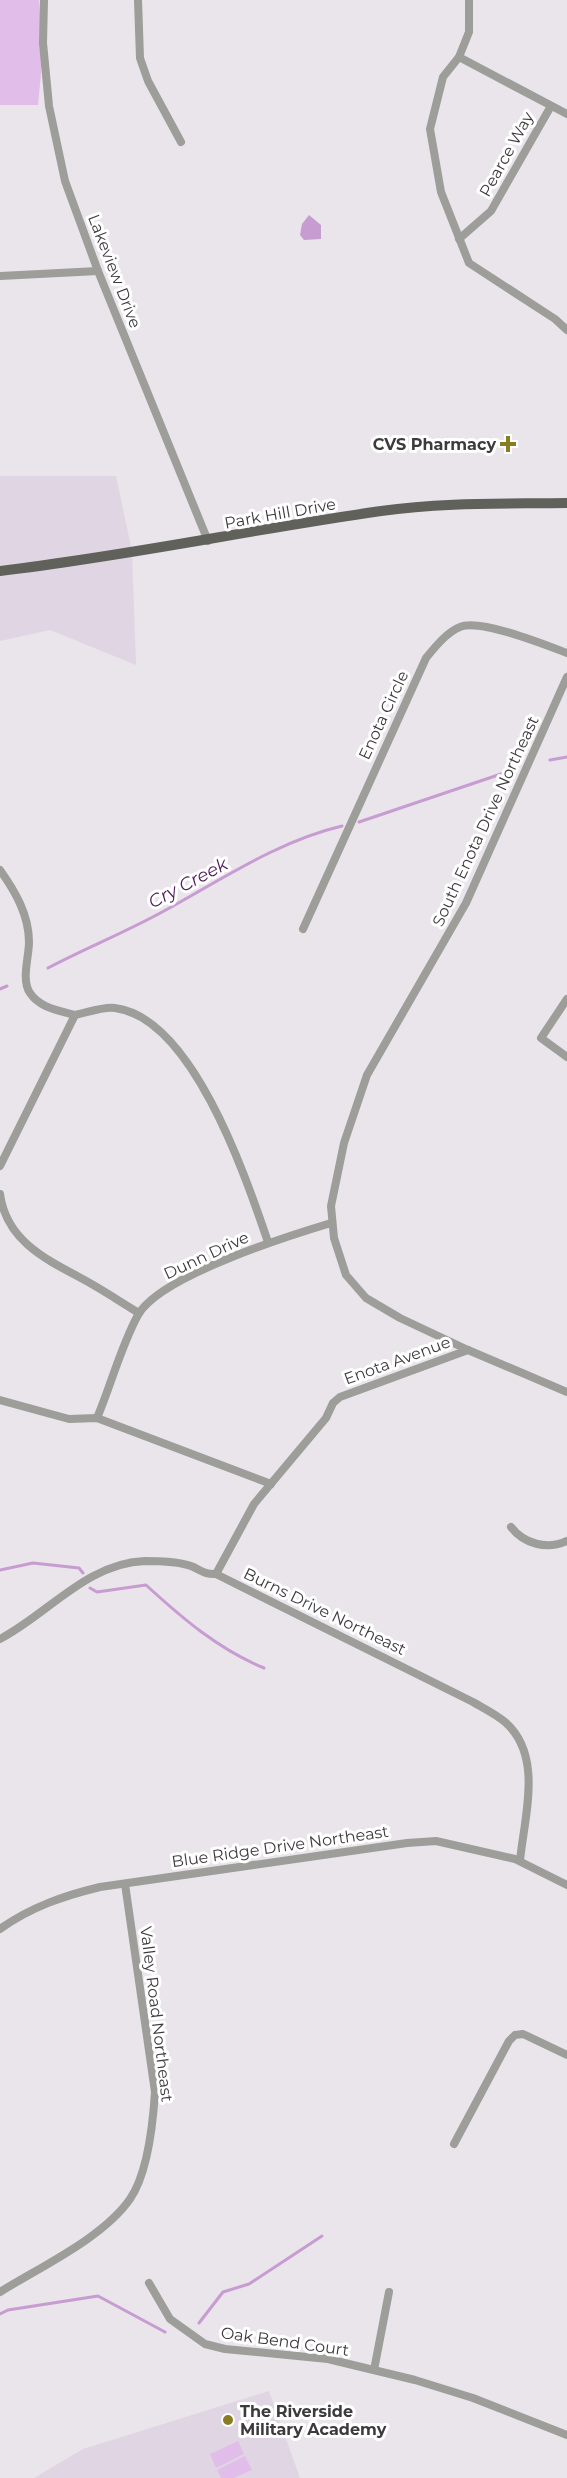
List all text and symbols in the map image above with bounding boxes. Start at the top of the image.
street label: Pearce Way [475,108,538,200]
street label: Lakeview Drive [84,212,145,331]
place label: CVS Pharmacy [373,435,496,454]
marker: CVS Pharmacy [501,437,515,451]
street label: Park Hill Drive [223,494,337,533]
street label: Enota Circle [355,668,412,763]
street label: South Enota Drive Northeast [428,713,543,929]
water label: Cry Creek [144,852,233,913]
street label: Dunn Drive [161,1227,252,1283]
street label: Enota Avenue [341,1332,453,1389]
street label: Burns Drive Northeast [241,1564,409,1659]
street label: Blue Ridge Drive Northeast [170,1822,390,1871]
street label: Valley Road Northeast [136,1925,177,2104]
street label: Oak Bend Court [220,2323,351,2360]
place label: The Riverside Military Academy [240,2402,387,2439]
marker: The Riverside Military Academy [221,2413,235,2427]

